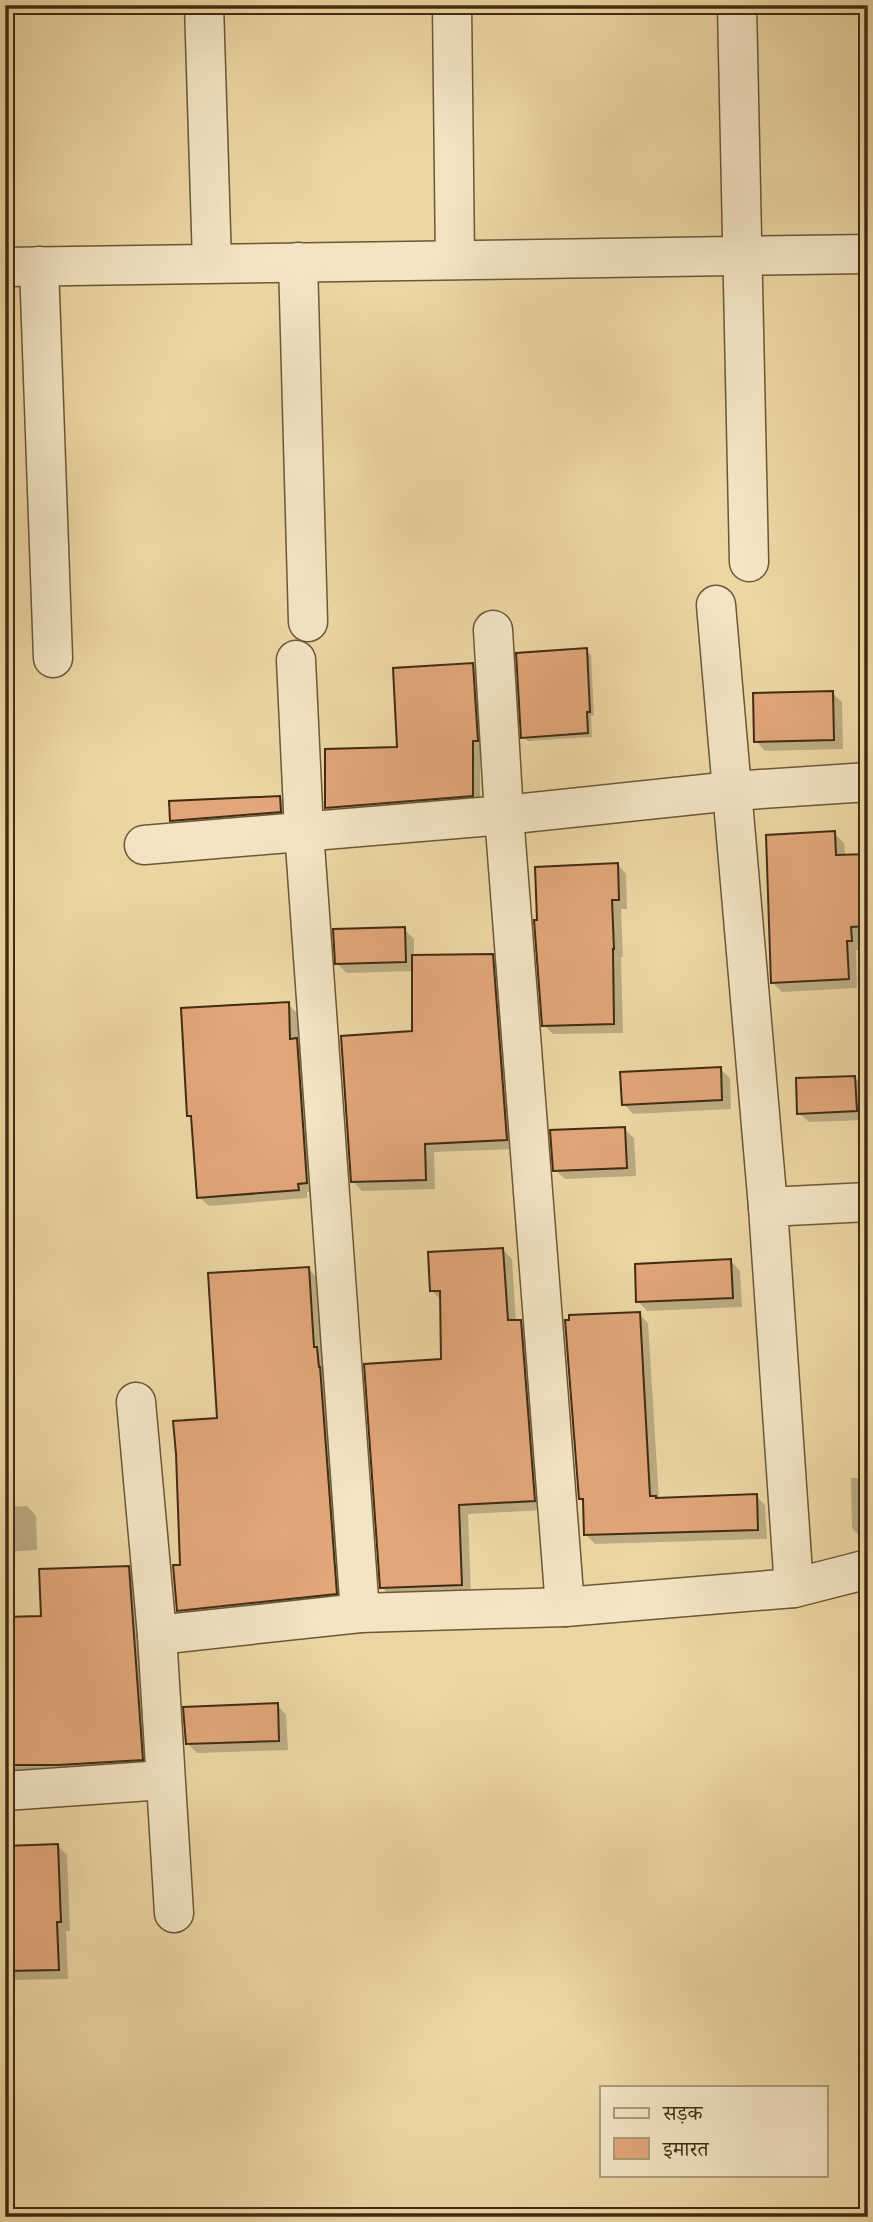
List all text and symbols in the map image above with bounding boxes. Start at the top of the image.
legend [600,2086,828,2176]
text: सड़क [662,2100,703,2126]
text: इमारत [662,2136,710,2162]

